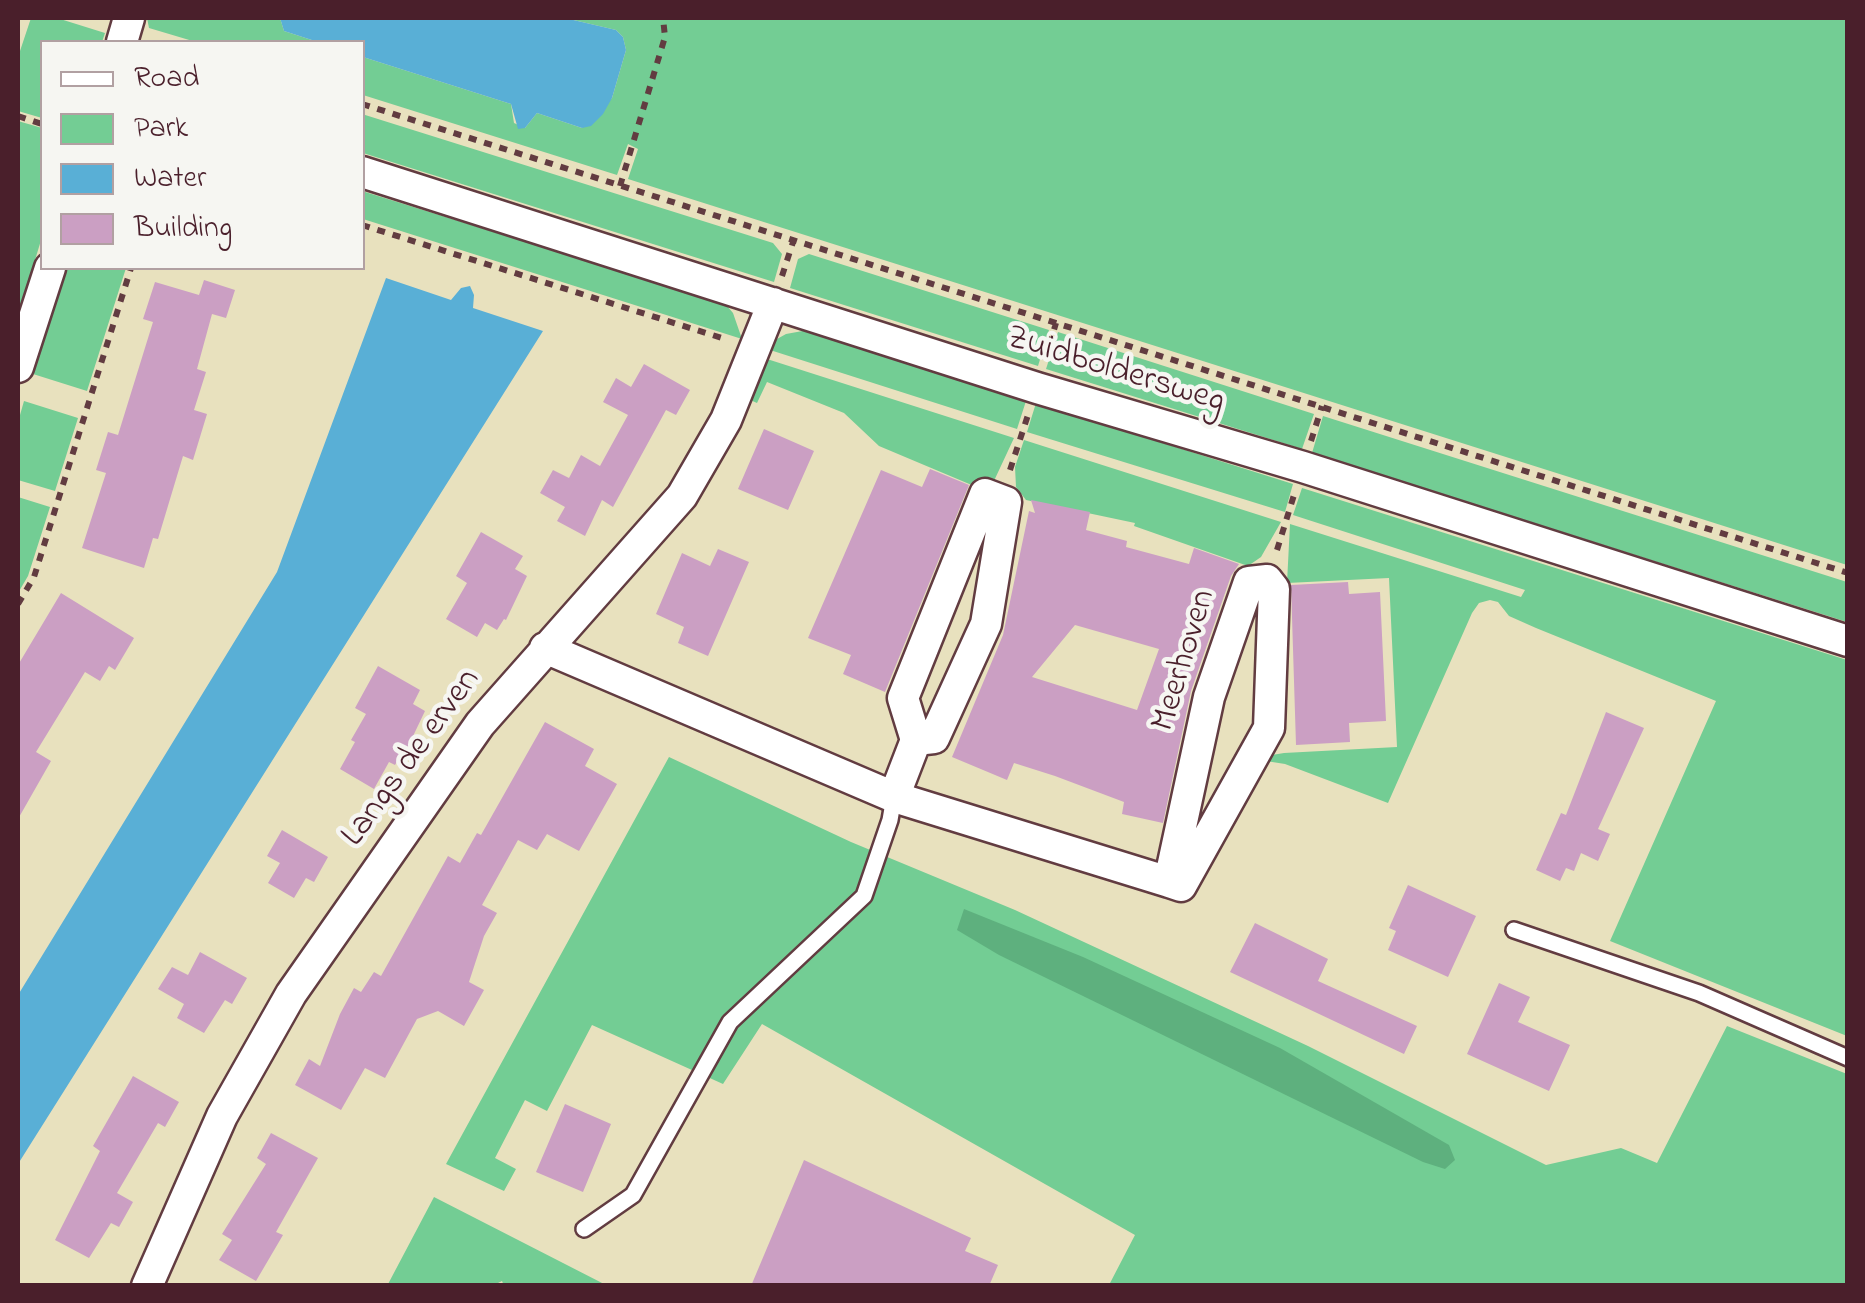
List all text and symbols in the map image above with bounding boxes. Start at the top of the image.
legend [40,40,365,270]
text: Road [134,57,199,101]
text: Park [134,107,188,151]
text: Water [134,157,206,201]
text: Building [134,207,232,251]
street label: Zuidboldersweg [1001,319,1229,425]
street label: Meerhoven [1145,585,1227,737]
street label: Langs de erven [334,662,492,856]

